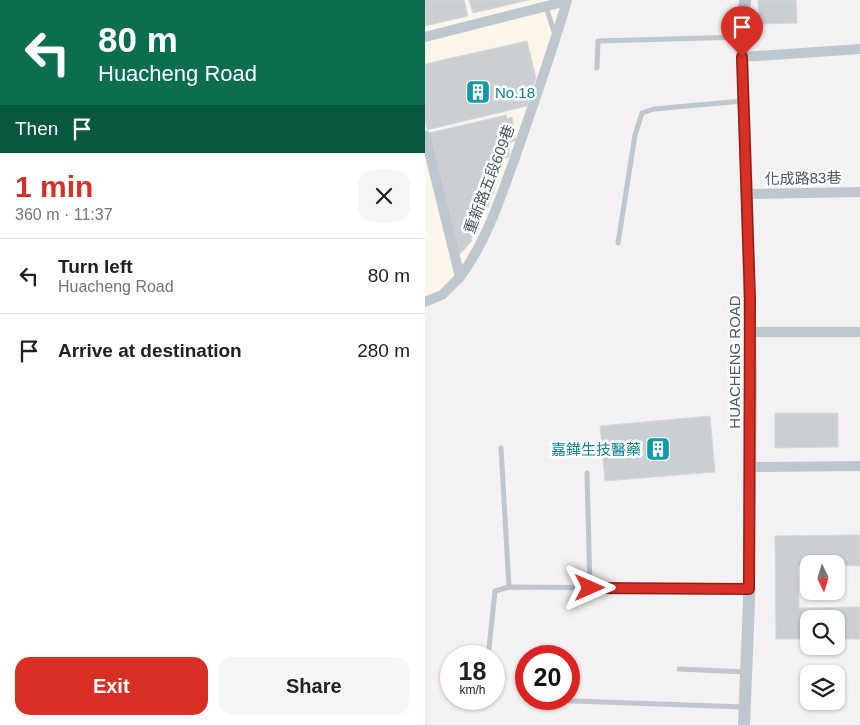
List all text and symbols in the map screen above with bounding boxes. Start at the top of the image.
pin [721,6,763,57]
icon: arrive [728,13,756,41]
icon: left [15,20,80,85]
text: 80 m [98,20,178,59]
text: Huacheng Road [98,61,257,86]
building icon: No.18 [465,79,491,105]
place label: No.18 [495,84,535,101]
icon: arrive [68,115,96,143]
text: Then [15,118,58,139]
street label: 重新路五段609巷 [460,122,518,236]
street label: 化成路83巷 [765,169,841,187]
text: 1 min [15,170,93,203]
button: close [358,170,410,222]
text: 360 m · 11:37 [15,206,113,223]
text: Turn left [58,256,133,277]
icon: left [15,262,43,290]
text: 80 m [368,265,410,286]
text: Huacheng Road [58,278,174,295]
street label: HUACHENG ROAD [726,295,743,429]
icon: arrive [15,337,43,365]
text: Arrive at destination [58,340,242,361]
text: 280 m [357,340,410,361]
building icon: 嘉鏵生技醫藥 [645,436,671,462]
place label: 嘉鏵生技醫藥 [551,441,641,458]
north arrow [800,555,845,600]
map controls [800,555,845,710]
position arrow [563,561,615,613]
button: search [800,610,845,655]
speed limit sign: 20 [515,645,580,710]
button: Exit [15,657,208,715]
button: Share [218,657,410,715]
text: 18 [459,657,486,685]
button: layers [800,665,845,710]
text: km/h [459,683,486,697]

